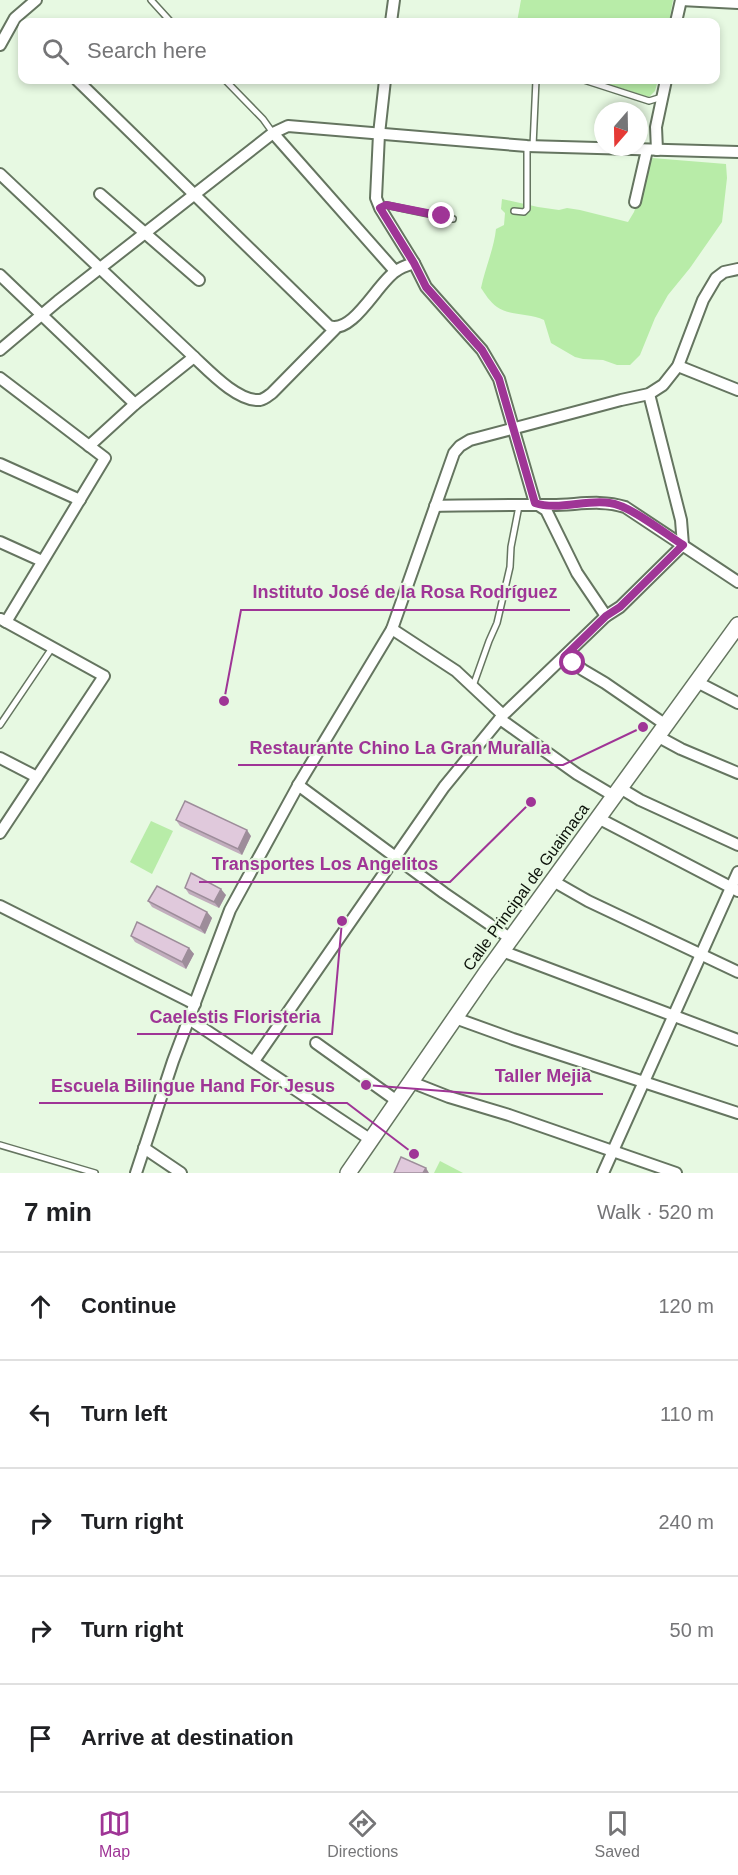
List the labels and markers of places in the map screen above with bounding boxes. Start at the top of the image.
callout: Instituto José de la Rosa Rodríguez [241,574,570,610]
callout: Restaurante Chino La Gran Muralla [238,729,563,765]
callout: Transportes Los Angelitos [199,846,450,882]
callout: Caelestis Floristeria [137,998,332,1034]
callout: Taller Mejia [482,1058,603,1094]
callout: Escuela Bilingue Hand For Jesus [39,1067,347,1103]

